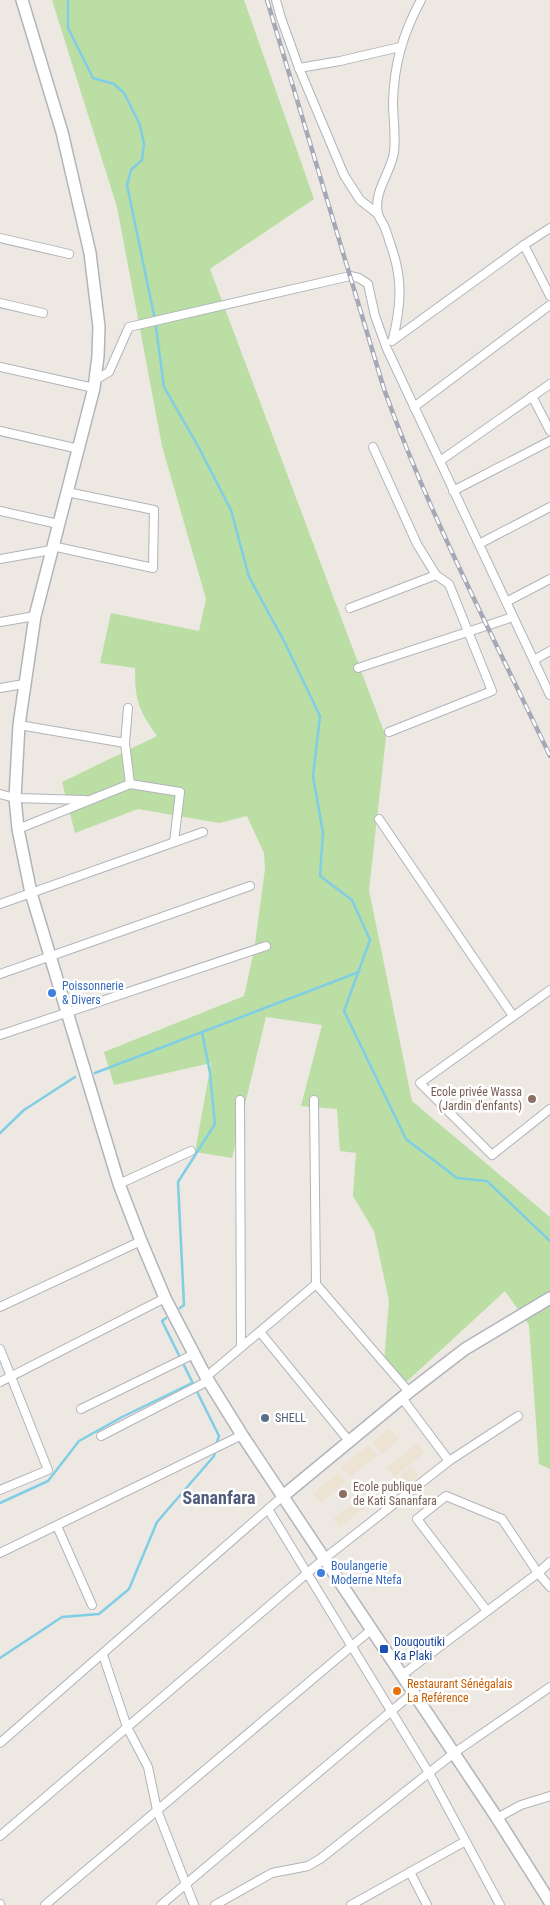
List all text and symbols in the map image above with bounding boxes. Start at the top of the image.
place label: Poissonnerie & Divers [62,979,124,1007]
marker: Poissonnerie & Divers [46,987,58,999]
place label: Ecole privée Wassa (Jardin d'enfants) [431,1085,522,1113]
marker: Ecole privée Wassa (Jardin d'enfants) [526,1093,538,1105]
place label: SHELL [275,1411,306,1425]
marker: SHELL [259,1412,271,1424]
place label: Ecole publique de Kati Sananfara [353,1480,437,1508]
district label: Sananfara [183,1487,255,1508]
marker: Ecole publique de Kati Sananfara [337,1488,349,1500]
place label: Boulangerie Moderne Ntefa [331,1559,402,1587]
marker: Boulangerie Moderne Ntefa [315,1567,327,1579]
place label: Dougoutiki Ka Plaki [394,1635,445,1663]
marker: Dougoutiki Ka Plaki [378,1643,390,1655]
place label: Restaurant Sénégalais La Reférence [407,1677,513,1705]
marker: Restaurant Sénégalais La Reférence [391,1685,403,1697]

